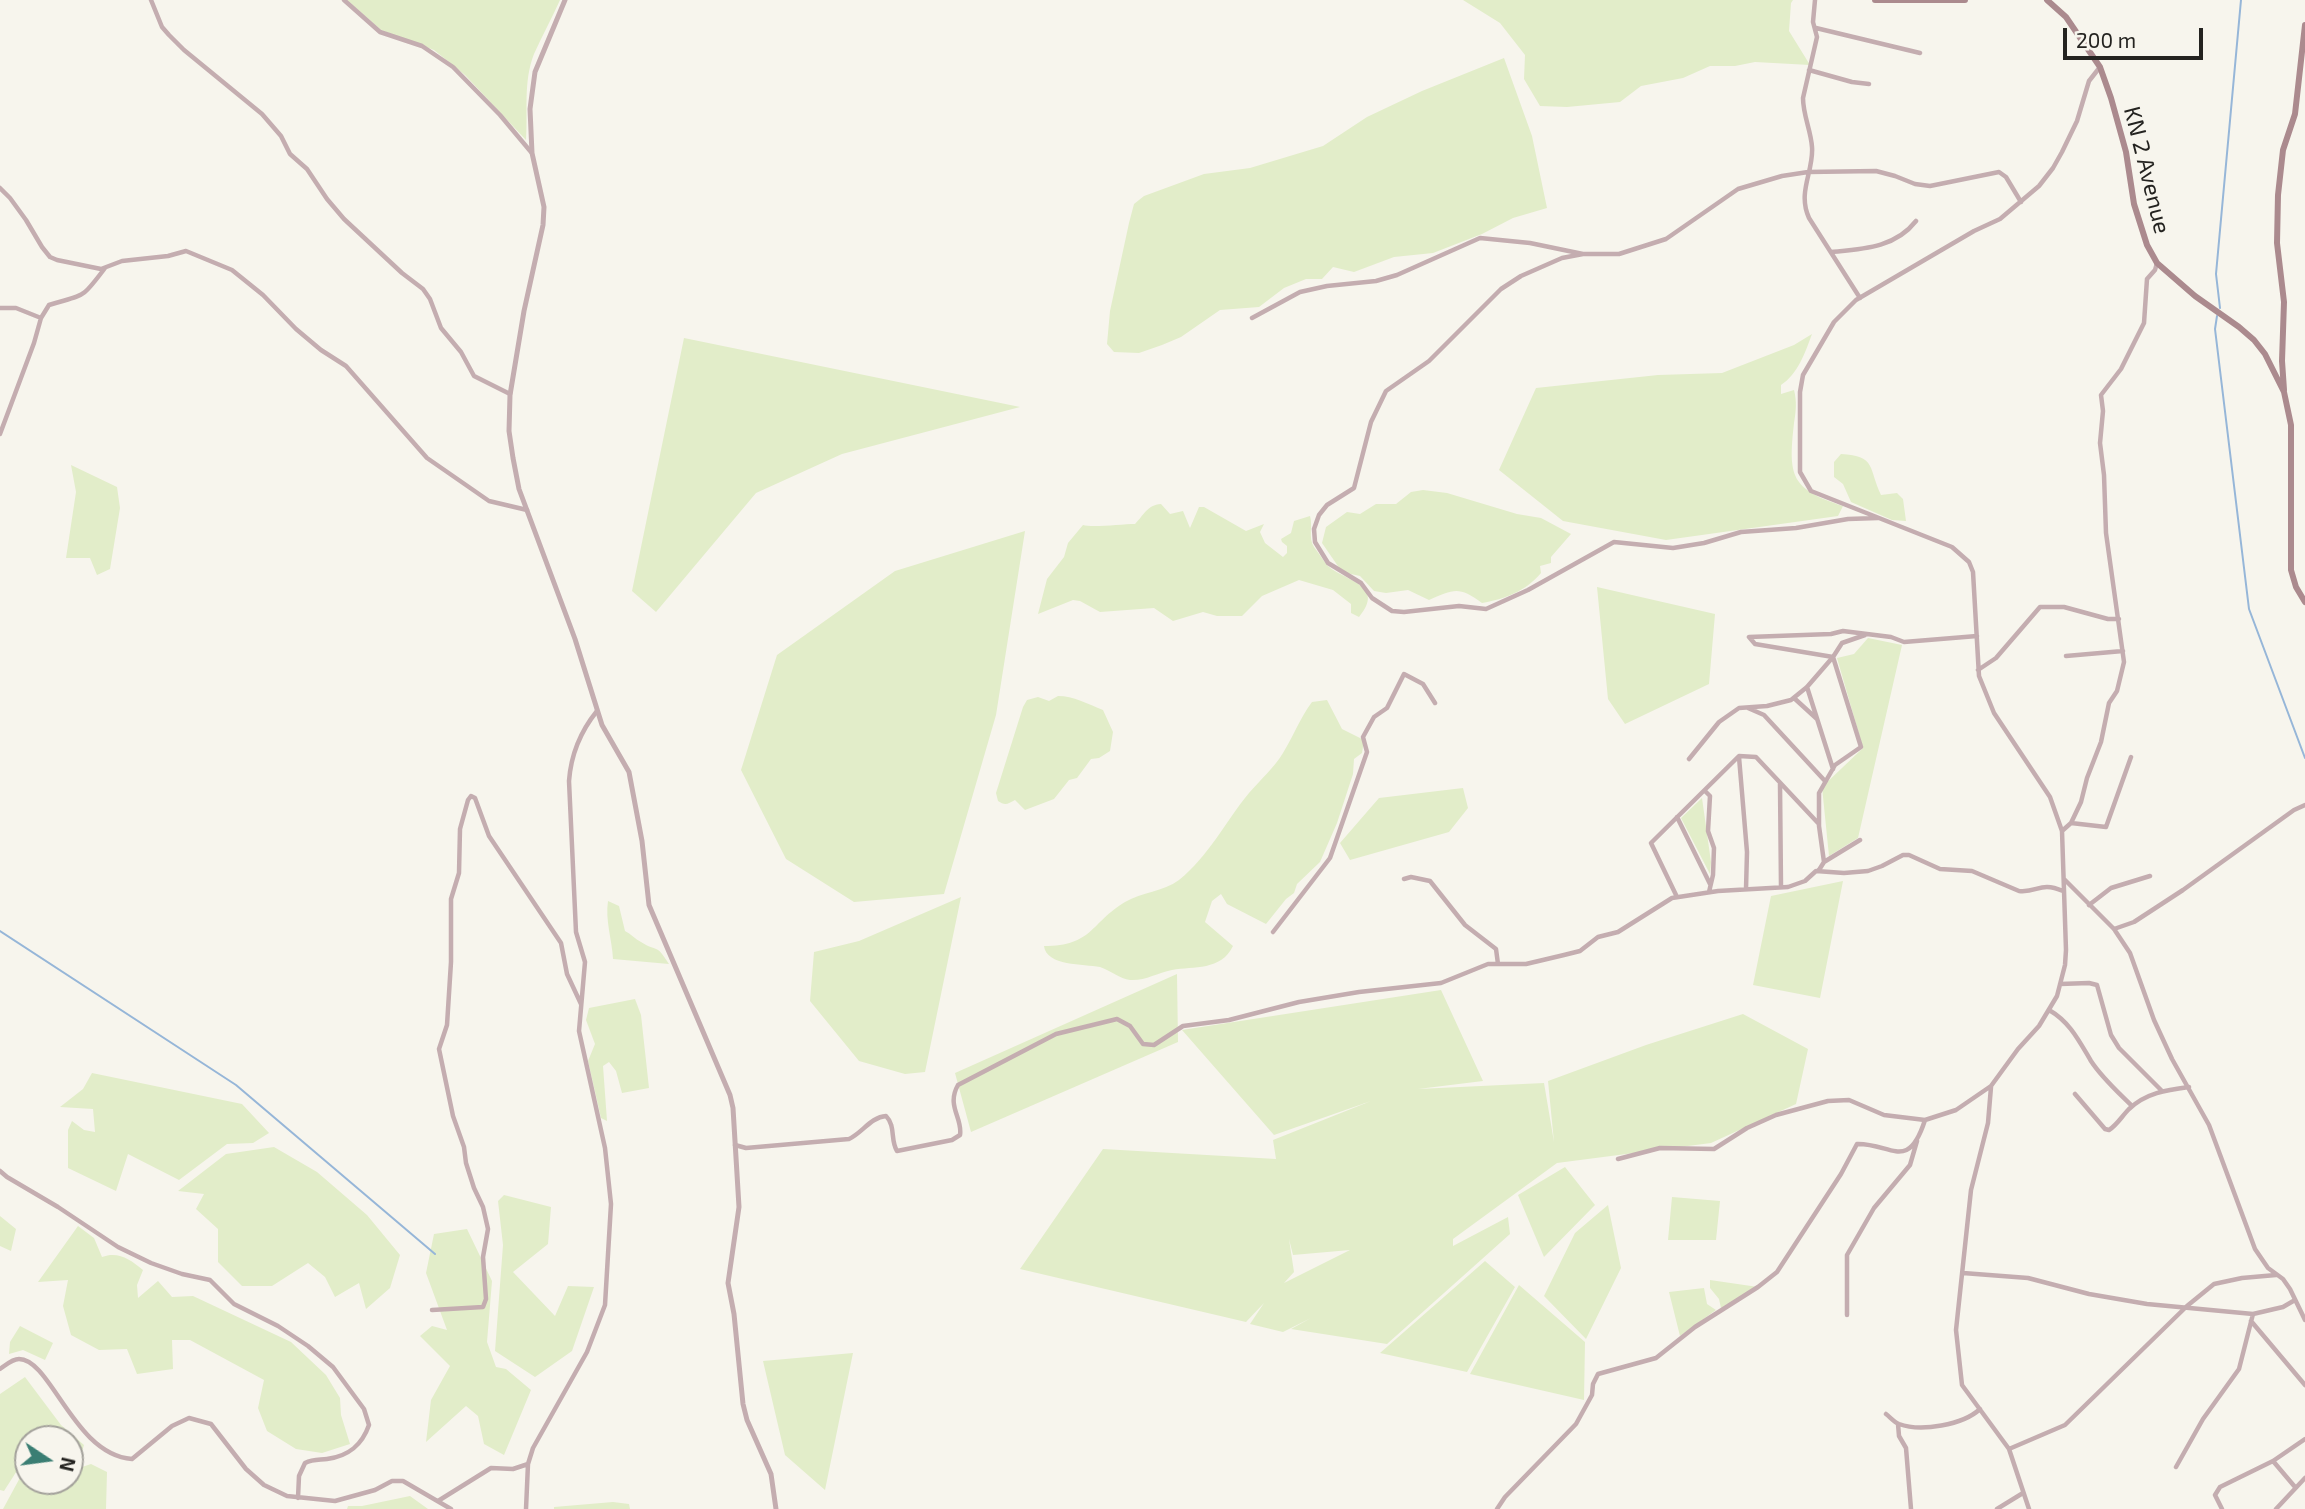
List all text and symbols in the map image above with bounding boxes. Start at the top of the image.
scale bar [2067,14,2207,58]
text: 200 m [2076,27,2136,52]
street label: KN 2 Avenue [2118,104,2176,236]
north arrow [14,1425,84,1495]
text: N [55,1455,81,1474]

